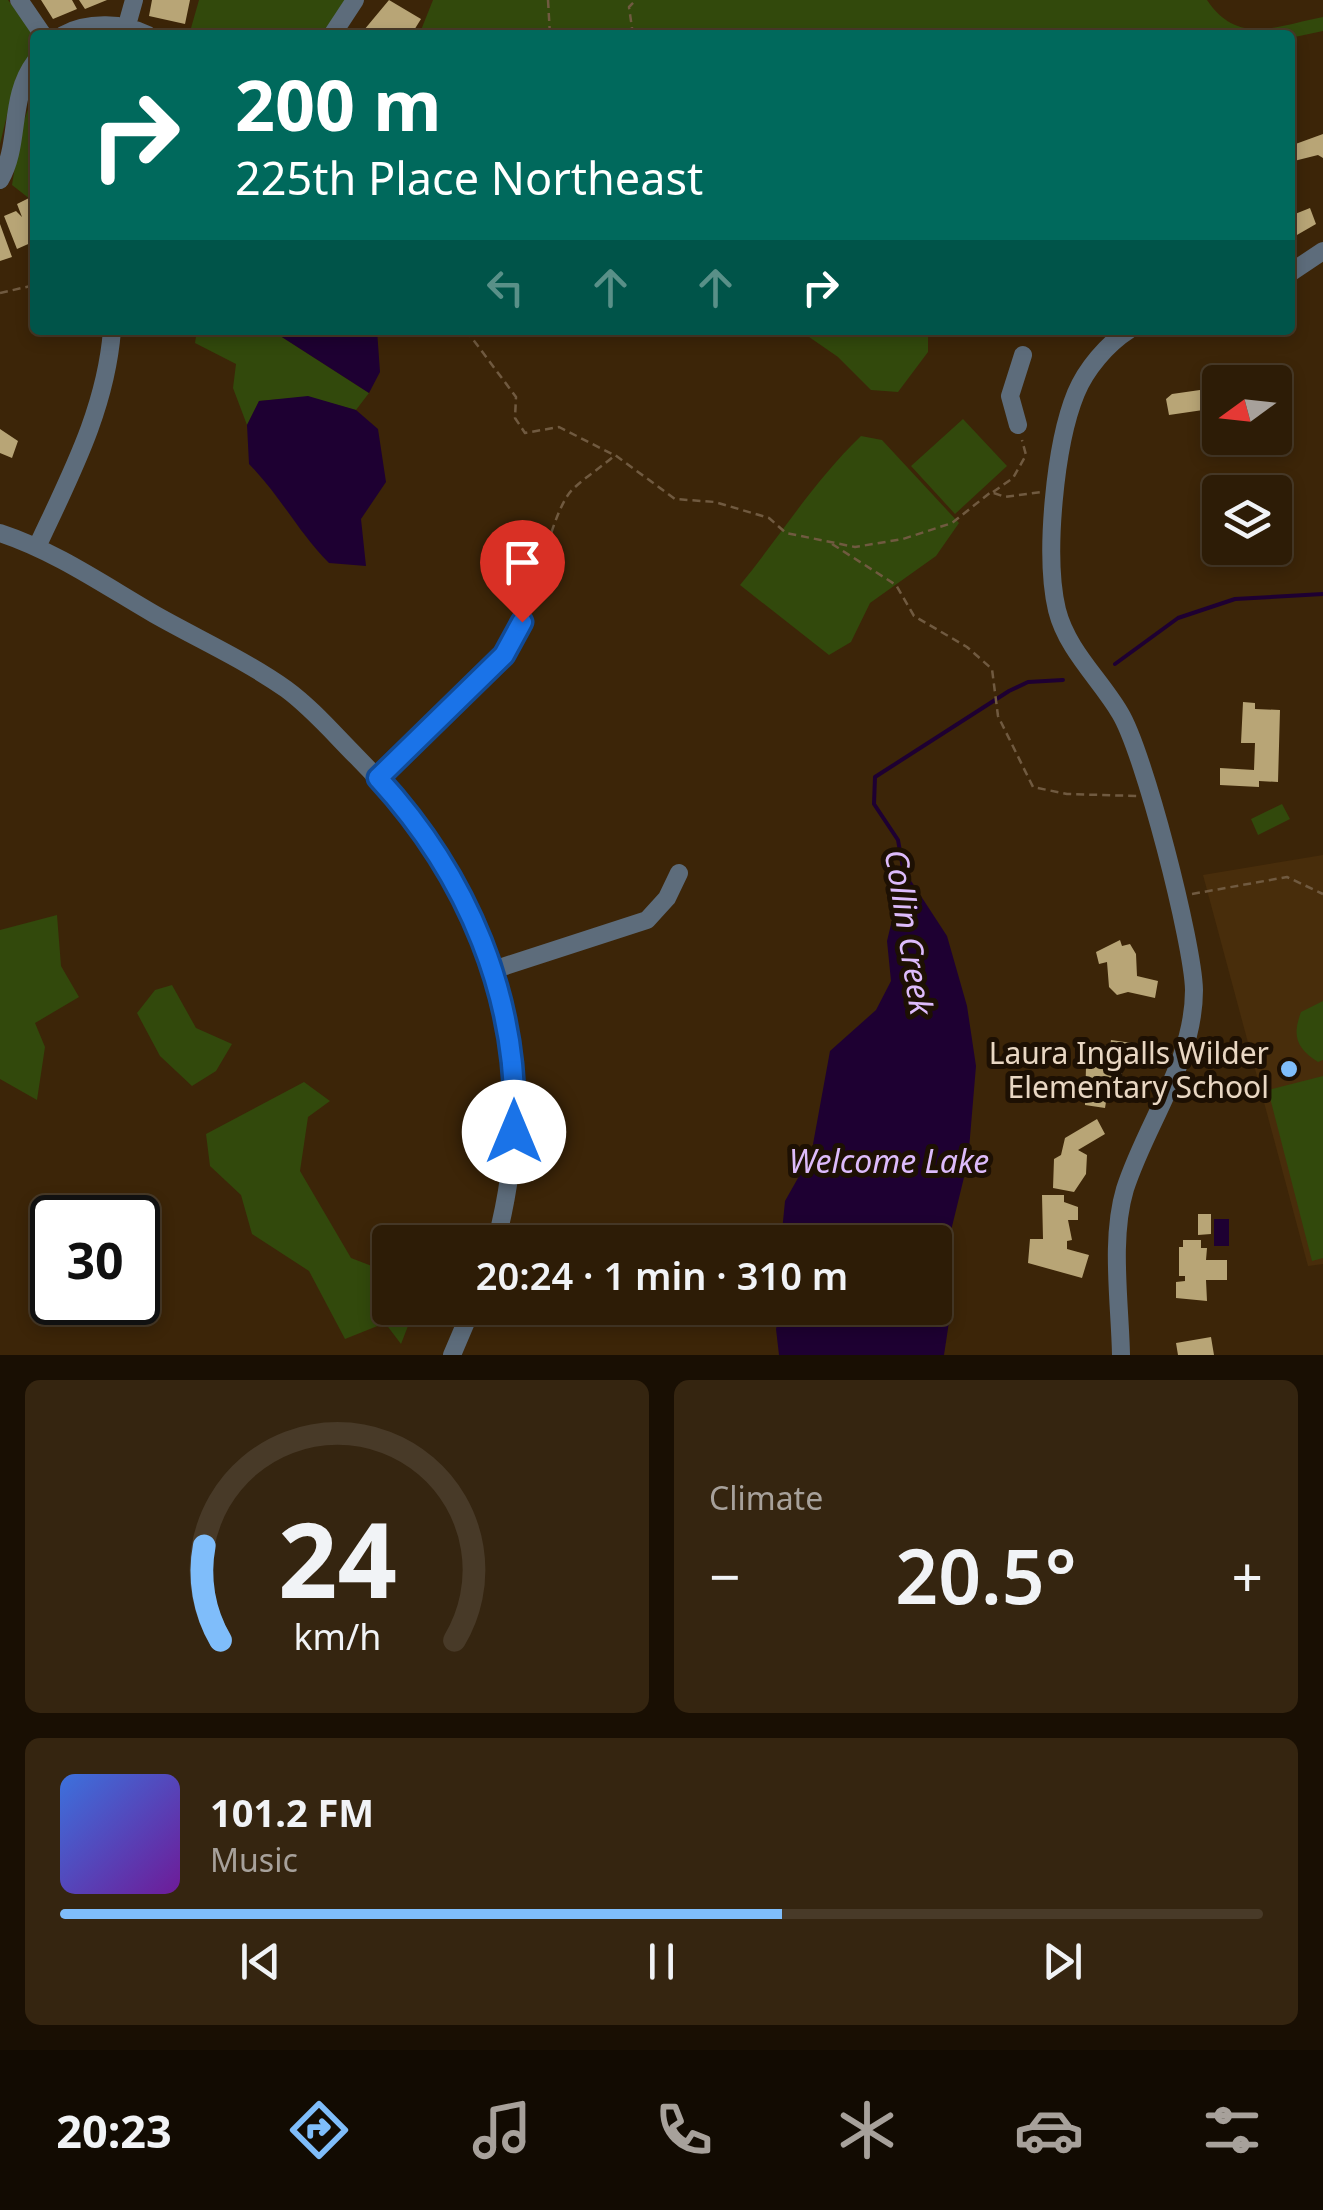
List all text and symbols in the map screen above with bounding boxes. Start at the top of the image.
text: 200 m [235,56,442,152]
icon: right [70,70,200,200]
text: 225th Place Northeast [235,147,703,208]
icon: left [478,260,533,315]
icon: ahead [583,260,638,315]
icon: ahead [688,260,743,315]
icon: right [793,260,848,315]
north arrow [1202,365,1292,455]
map controls [1202,365,1292,565]
button: layers [1202,475,1292,565]
pin [480,520,565,623]
icon: arrive [495,535,550,590]
water label: Collin Creek [876,846,944,1019]
place label: Laura Ingalls Wilder Elementary School [989,1032,1269,1107]
marker: Laura Ingalls Wilder Elementary School [1278,1058,1300,1080]
position arrow [462,1080,566,1184]
water label: Welcome Lake [789,1139,989,1182]
speed limit sign: 30 [30,1195,160,1325]
text: 20:24 · 1 min · 310 m [476,1249,848,1301]
text: Climate [709,1476,823,1519]
text: 24 [278,1487,396,1628]
text: 20.5° [895,1524,1077,1626]
text: − [709,1538,740,1613]
text: + [1232,1538,1263,1613]
text: km/h [293,1612,381,1660]
text: 101.2 FM [210,1786,374,1838]
text: Music [210,1838,298,1881]
icon: previous [233,1934,288,1989]
icon: pause [634,1934,689,1989]
icon: next [1035,1934,1090,1989]
icon: directions [284,2095,354,2165]
icon: music [467,2095,537,2165]
icon: phone [649,2095,719,2165]
icon: climate [832,2095,902,2165]
icon: car [1014,2095,1084,2165]
icon: filters [1197,2095,1267,2165]
text: 20:23 [56,2100,172,2161]

